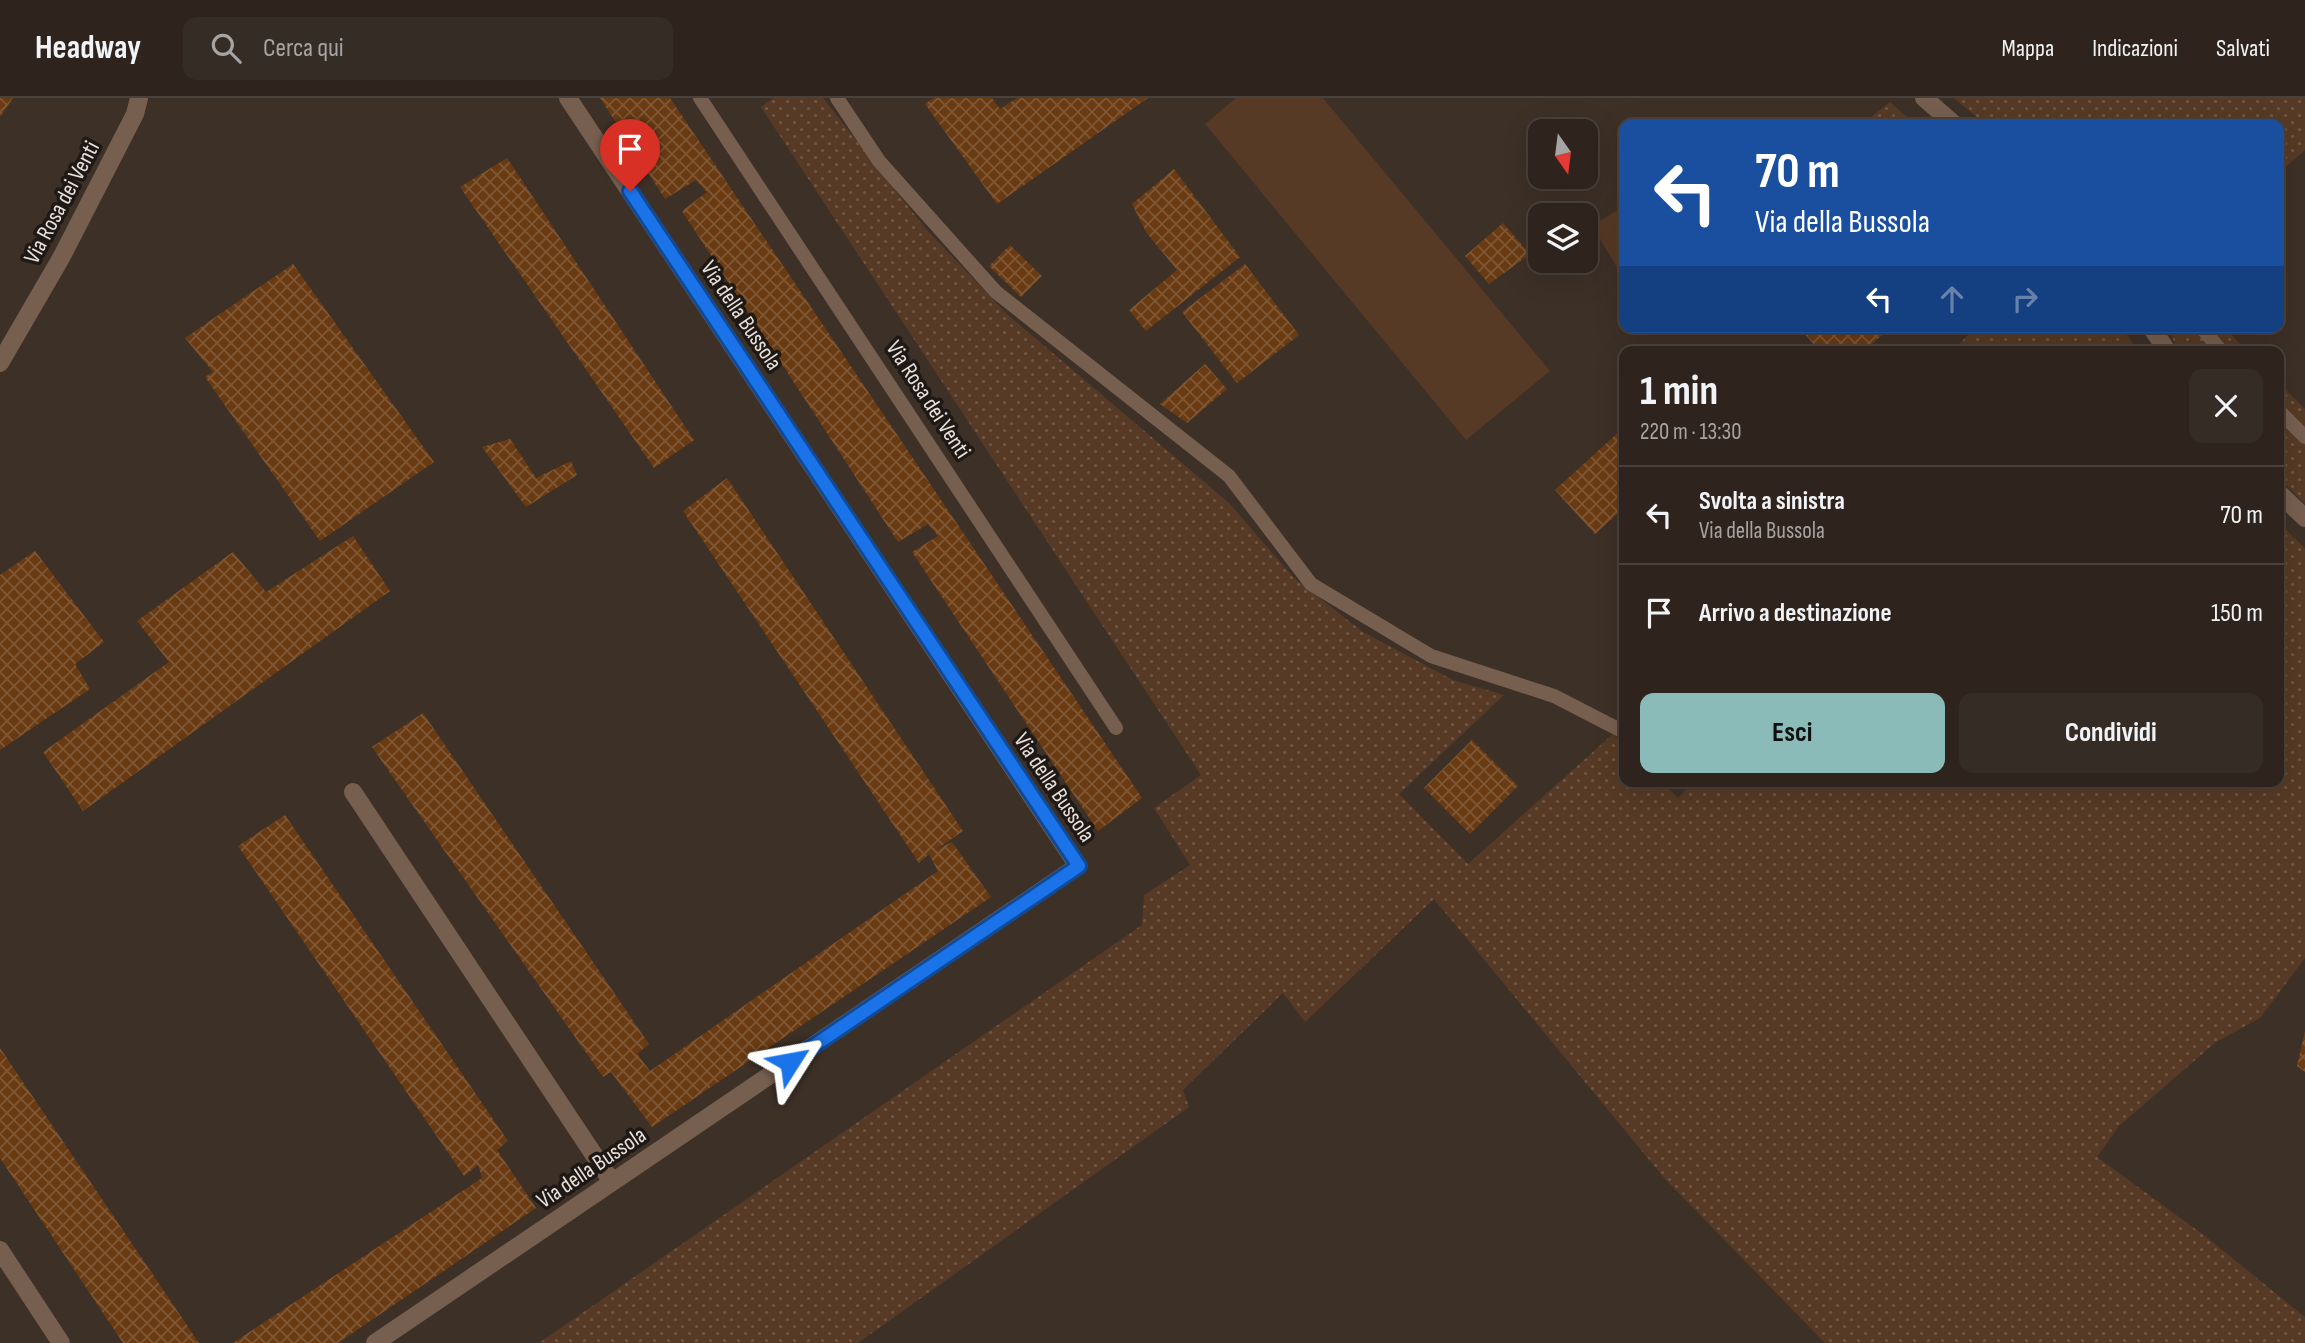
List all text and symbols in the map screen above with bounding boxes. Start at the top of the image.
search box [183,17,673,80]
text: Headway [35,28,141,68]
icon: search [207,29,245,67]
text: Cerca qui [263,33,344,64]
text: Mappa [2002,34,2054,63]
text: Indicazioni [2092,34,2178,63]
text: Salvati [2216,34,2270,63]
pin [600,119,660,191]
north arrow [1528,119,1598,189]
map controls [1528,119,1598,273]
icon: arrive [611,130,649,168]
street label: Via Rosa dei Venti [18,136,106,268]
text: 70 m [1755,143,1840,202]
icon: left [1640,147,1731,238]
button: layers [1528,203,1598,273]
text: Via della Bussola [1755,203,1930,242]
street label: Via della Bussola [694,256,788,376]
icon: left [1860,280,1898,318]
icon: ahead [1933,280,1971,318]
icon: right [2006,280,2044,318]
street label: Via Rosa dei Venti [880,335,977,464]
text: 1 min [1640,366,1718,417]
button: close [2189,369,2263,443]
text: 220 m · 13:30 [1640,418,1741,446]
text: Svolta a sinistra [1699,486,1845,517]
icon: left [1640,496,1678,534]
text: 70 m [2220,500,2263,531]
text: Via della Bussola [1699,517,1825,545]
icon: arrive [1640,594,1678,632]
text: Arrivo a destinazione [1699,598,1892,629]
text: 150 m [2211,598,2263,629]
button: Esci [1640,693,1945,773]
button: Condividi [1959,693,2263,773]
street label: Via della Bussola [1007,728,1101,848]
position arrow [753,1025,827,1099]
street label: Via della Bussola [532,1121,652,1215]

